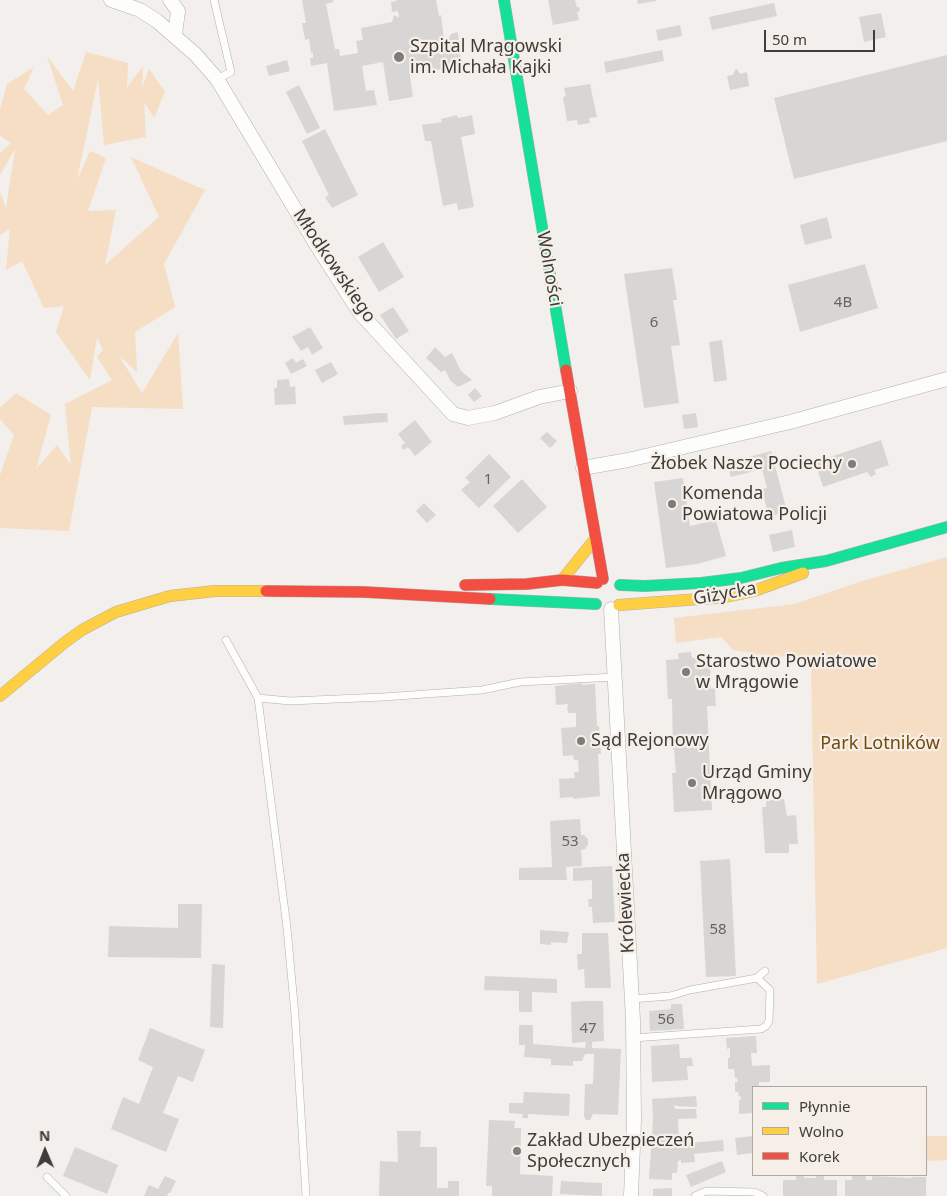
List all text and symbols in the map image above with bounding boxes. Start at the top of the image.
scale bar [767,20,878,52]
text: 50 m [772,29,807,49]
place label: Szpital Mrągowski im. Michała Kajki [410,36,562,78]
marker: Szpital Mrągowski im. Michała Kajki [392,50,406,64]
street label: Młodkowskiego [288,205,380,327]
street label: Wolności [532,230,566,308]
house number: 4B [834,294,852,312]
house number: 6 [650,314,658,332]
place label: Żłobek Nasze Pociechy [651,453,842,475]
marker: Żłobek Nasze Pociechy [846,458,858,470]
house number: 1 [484,471,492,489]
place label: Komenda Powiatowa Policji [682,483,827,526]
marker: Komenda Powiatowa Policji [666,498,678,510]
street label: Giżycka [692,578,758,610]
place label: Starostwo Powiatowe w Mrągowie [696,651,877,694]
marker: Starostwo Powiatowe w Mrągowie [680,666,692,678]
place label: Sąd Rejonowy [591,730,709,752]
park label: Park Lotników [820,733,940,755]
marker: Sąd Rejonowy [575,735,587,747]
place label: Urząd Gminy Mrągowo [702,762,812,804]
marker: Urząd Gminy Mrągowo [686,777,698,789]
house number: 53 [561,833,579,851]
street label: Królewiecka [613,852,639,954]
house number: 58 [709,921,727,939]
house number: 56 [657,1011,675,1029]
house number: 47 [579,1020,597,1038]
legend [752,1086,927,1176]
text: Płynnie [799,1096,850,1116]
text: Wolno [799,1121,844,1141]
north arrow [20,1126,70,1176]
text: N [39,1126,51,1145]
place label: Zakład Ubezpieczeń Społecznych [527,1130,694,1172]
marker: Zakład Ubezpieczeń Społecznych [511,1145,523,1157]
text: Korek [799,1146,840,1166]

